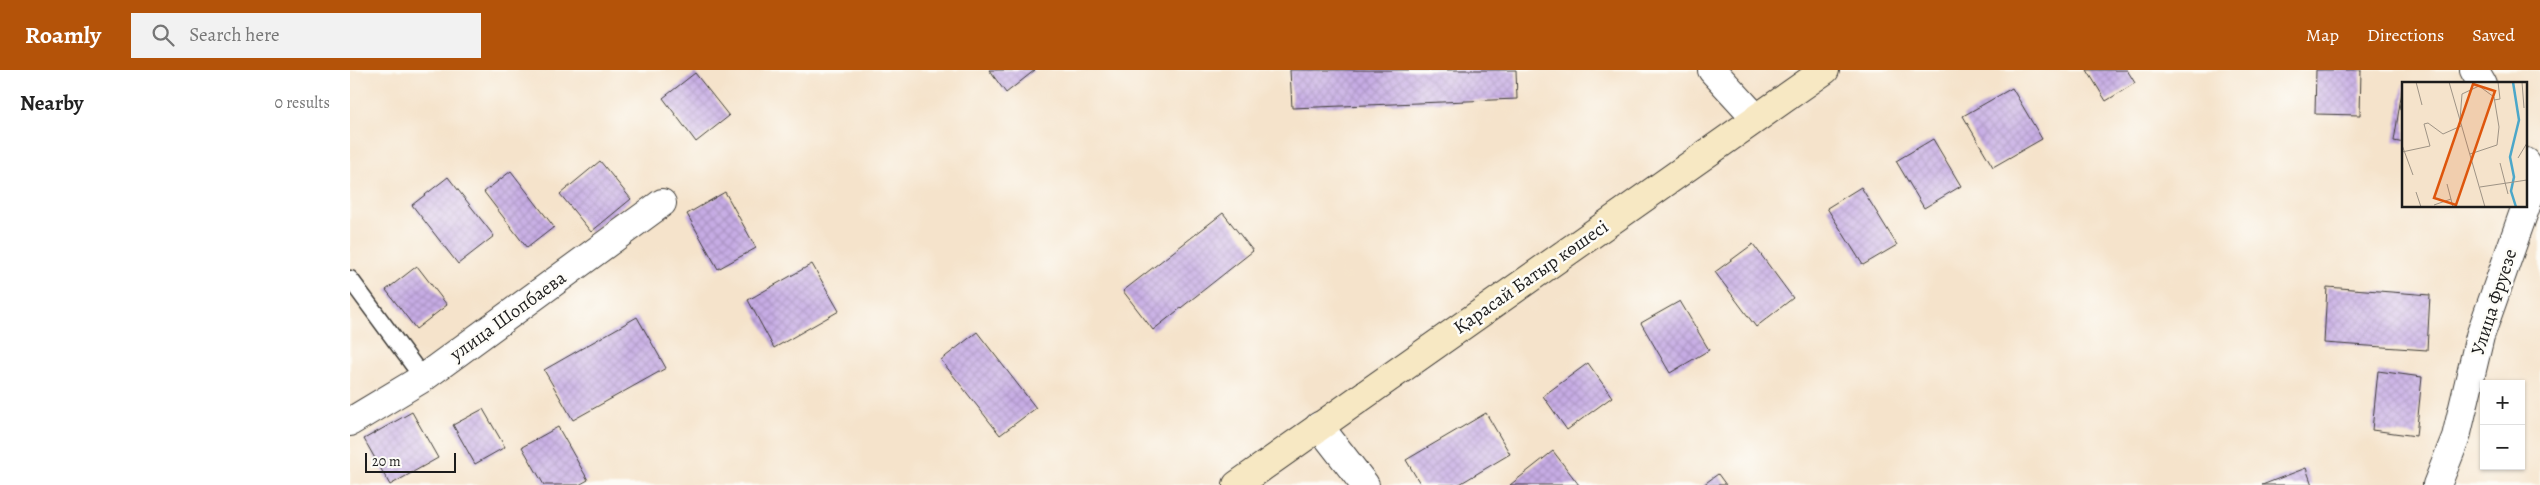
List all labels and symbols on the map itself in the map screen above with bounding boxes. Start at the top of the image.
inset map [2402,82,2528,208]
street label: Қарасай Батыр көшесі [1448,214,1614,340]
street label: Улица Фруезе [2465,246,2523,358]
street label: улица Шопбаева [444,265,572,368]
scale bar [365,450,456,473]

